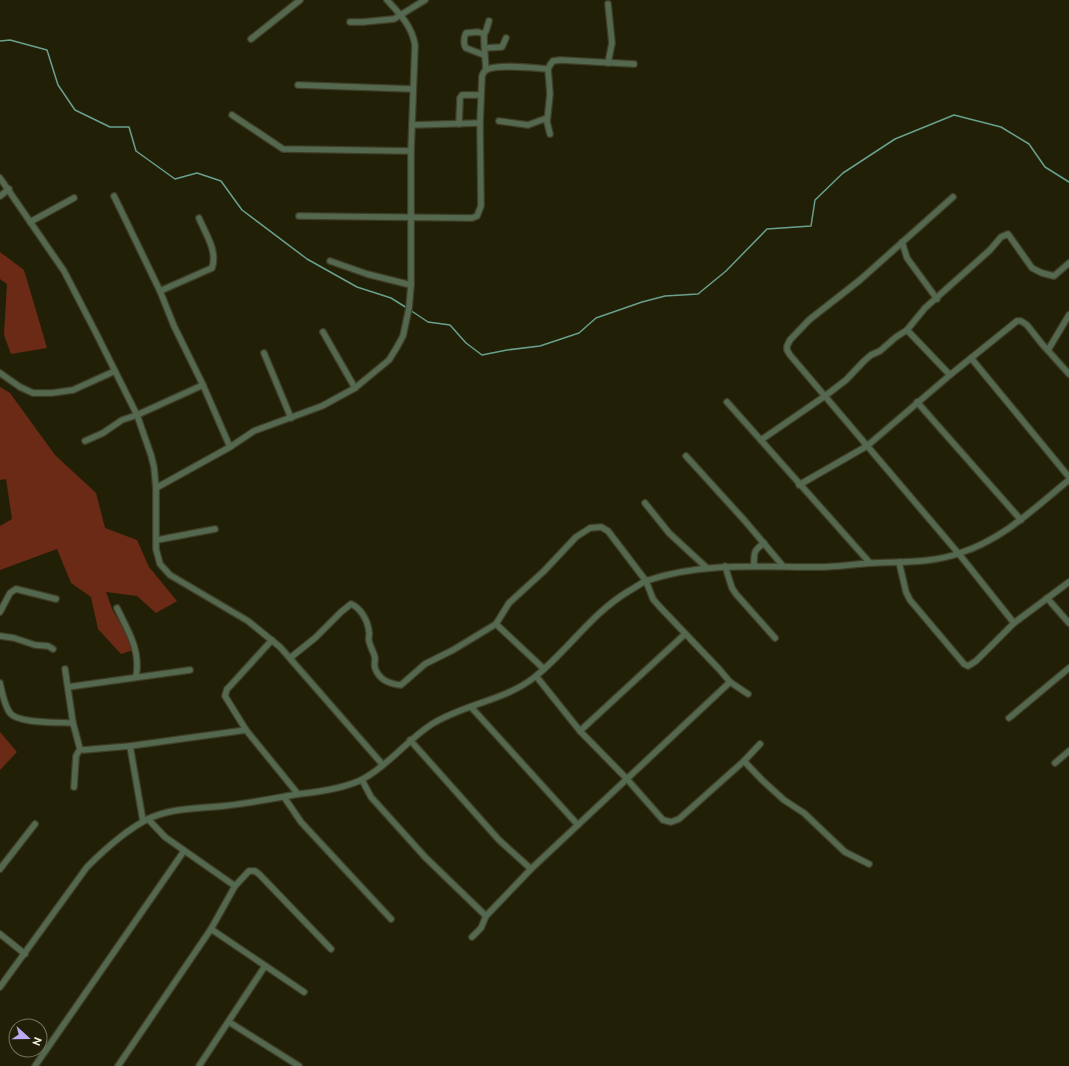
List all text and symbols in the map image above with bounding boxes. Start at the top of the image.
north arrow [8,1018,48,1058]
text: N [30,1036,44,1048]

